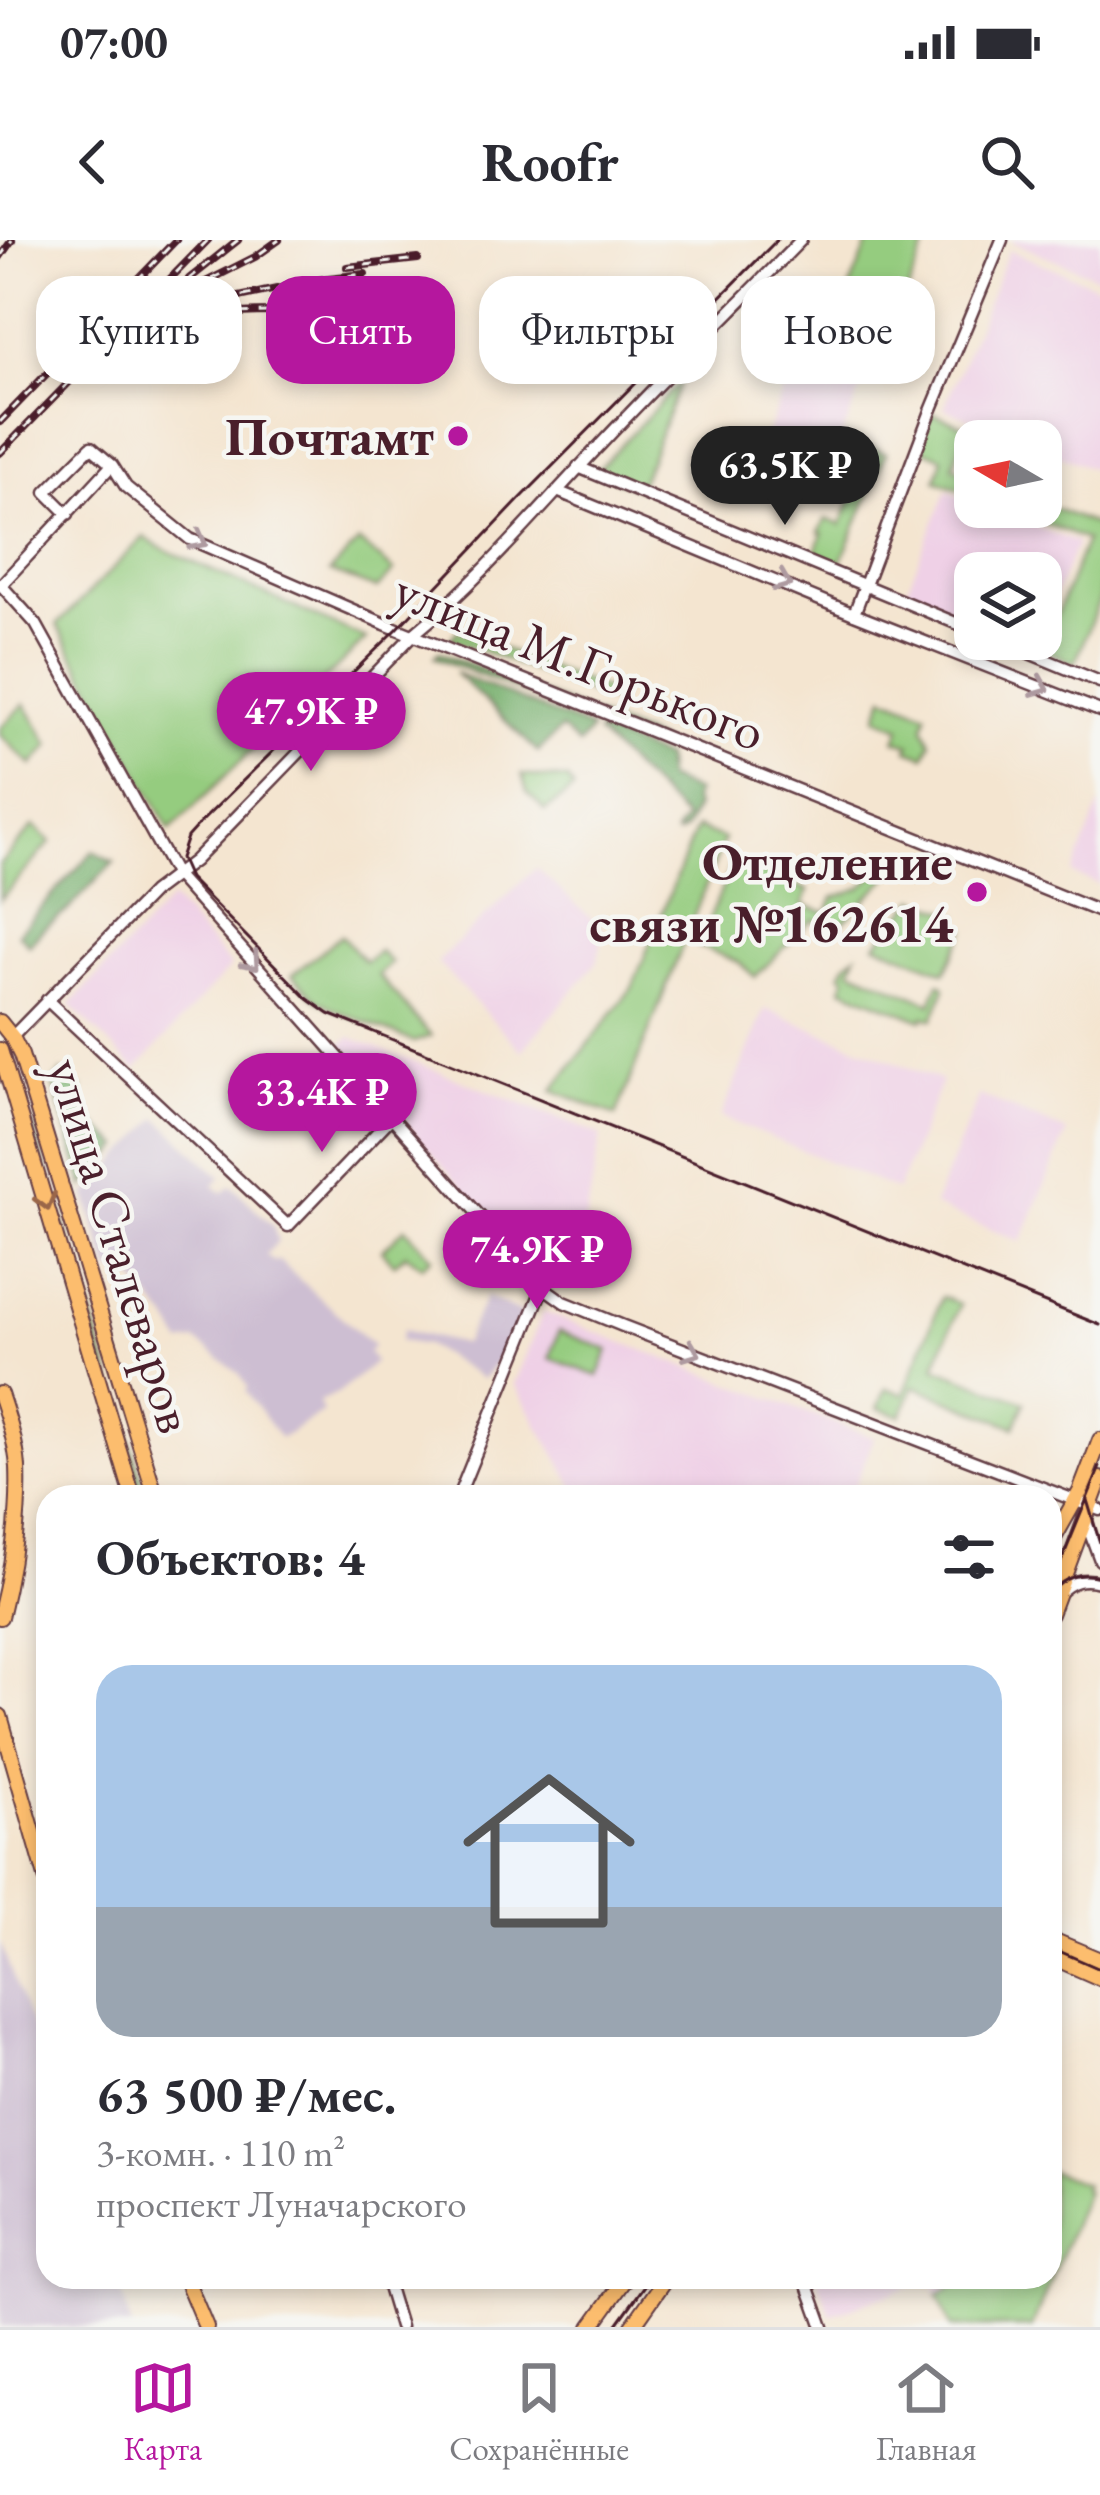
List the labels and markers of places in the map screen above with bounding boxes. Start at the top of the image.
place label: Почтамт [225,401,434,471]
marker: Почтамт [445,423,471,449]
pin: 63.5K ₽ [674,426,896,528]
pin: 47.9K ₽ [200,672,422,774]
place label: Отделение связи №162614 [589,826,954,958]
marker: Отделение связи №162614 [964,879,990,905]
pin: 33.4K ₽ [211,1053,433,1155]
pin: 74.9K ₽ [426,1210,648,1312]

